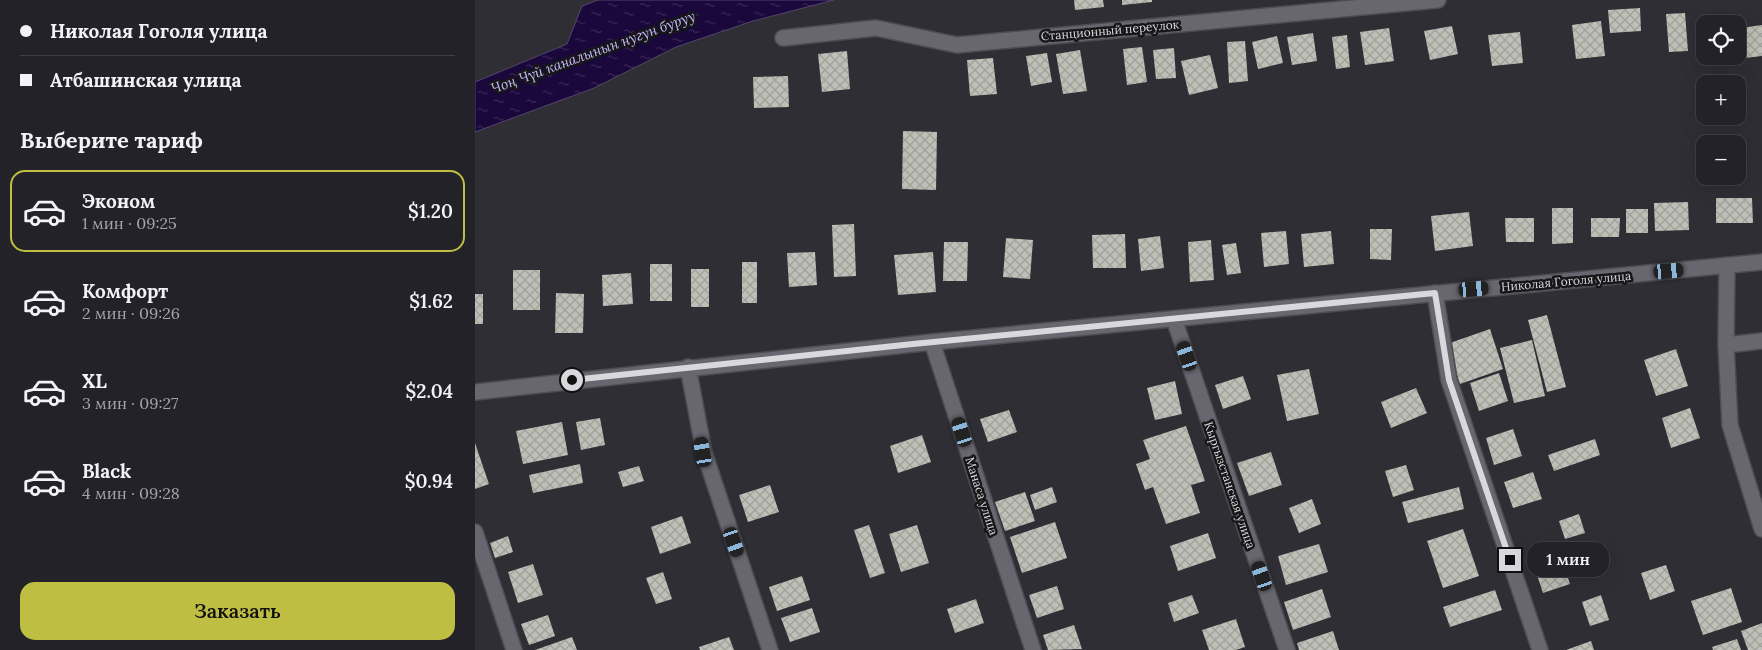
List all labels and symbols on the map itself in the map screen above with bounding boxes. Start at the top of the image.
water label: Чоң Чүй каналынын нугун буруу [488,7,698,97]
street label: Станционный переулок [1040,16,1180,44]
car [1653,262,1684,280]
street label: Николая Гоголя улица [1500,268,1632,294]
car [1458,280,1489,298]
car [1175,339,1198,373]
route start [561,369,583,391]
car [950,415,973,449]
street label: Кыргызстанская улица [1201,420,1259,550]
car [693,436,712,468]
street label: Манаса улица [962,455,1002,537]
car [722,525,745,559]
callout: 1 мин [1527,542,1610,578]
route end [1499,549,1521,571]
car [1250,559,1273,593]

